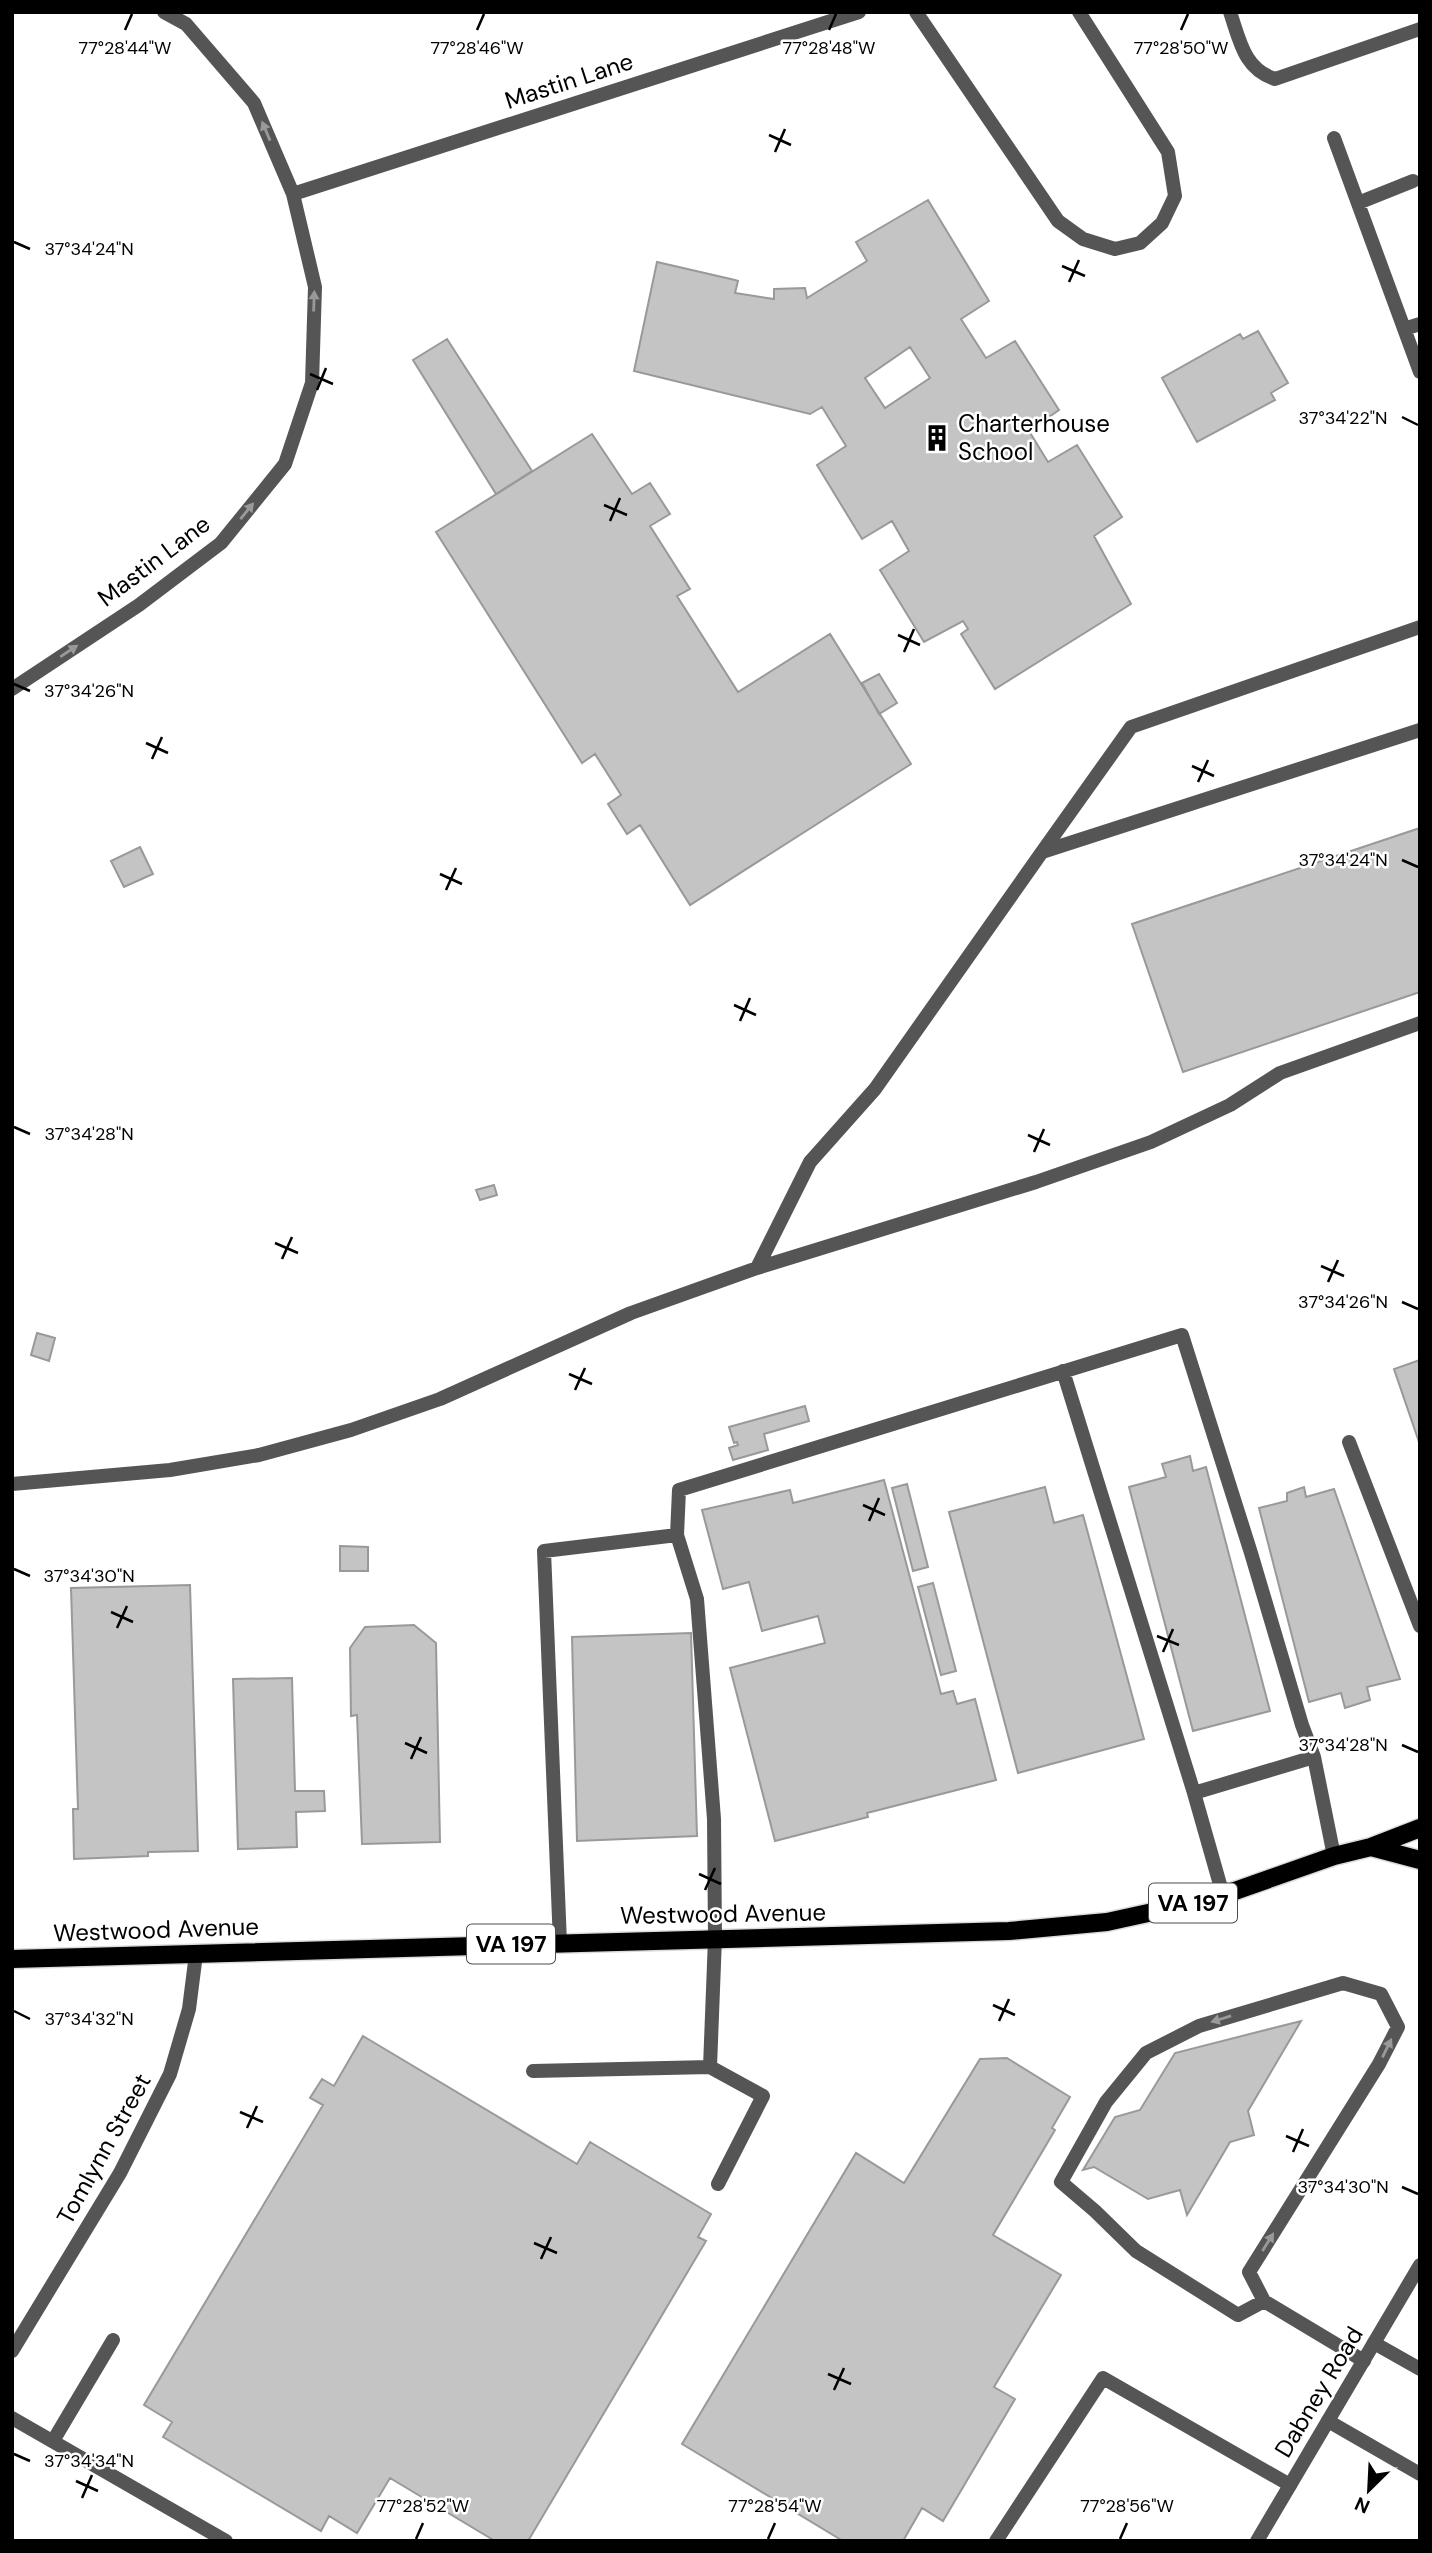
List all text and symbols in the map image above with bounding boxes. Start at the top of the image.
text: 77°28'44"W [79,36,171,60]
text: 77°28'46"W [430,36,524,60]
text: 77°28'48"W [783,36,875,60]
text: 77°28'50"W [1134,36,1228,60]
street label: Mastin Lane [501,45,637,116]
one-way arrow [260,121,272,141]
text: 37°34'24"N [44,237,134,261]
one-way arrow [309,290,320,312]
text: 37°34'22"N [1299,406,1387,430]
place label: Charterhouse School [958,408,1110,467]
building icon: Charterhouse School [922,423,952,453]
one-way arrow [239,502,255,520]
street label: Mastin Lane [91,508,216,613]
one-way arrow [60,644,78,658]
text: 37°34'26"N [44,679,134,703]
text: 37°34'24"N [1298,848,1388,872]
text: 37°34'28"N [44,1122,134,1146]
text: 37°34'26"N [1298,1290,1388,1314]
text: 37°34'30"N [43,1564,135,1588]
text: 37°34'28"N [1298,1733,1388,1757]
road number: VA 197 [1149,1884,1237,1922]
street label: Westwood Avenue [620,1896,826,1931]
street label: Westwood Avenue [53,1910,259,1949]
road number: VA 197 [467,1924,555,1964]
text: 37°34'32"N [44,2007,134,2031]
one-way arrow [1210,2015,1231,2025]
one-way arrow [1381,2038,1392,2058]
street label: Tomlynn Street [49,2068,158,2230]
text: 37°34'30"N [1297,2175,1389,2199]
one-way arrow [1261,2232,1274,2252]
street label: Dabney Road [1267,2321,1370,2463]
text: 37°34'34"N [44,2449,134,2473]
north arrow [1334,2455,1404,2525]
text: N [1351,2491,1374,2519]
text: 77°28'52"W [377,2494,469,2518]
text: 77°28'54"W [728,2494,822,2518]
text: 77°28'56"W [1080,2494,1174,2518]

